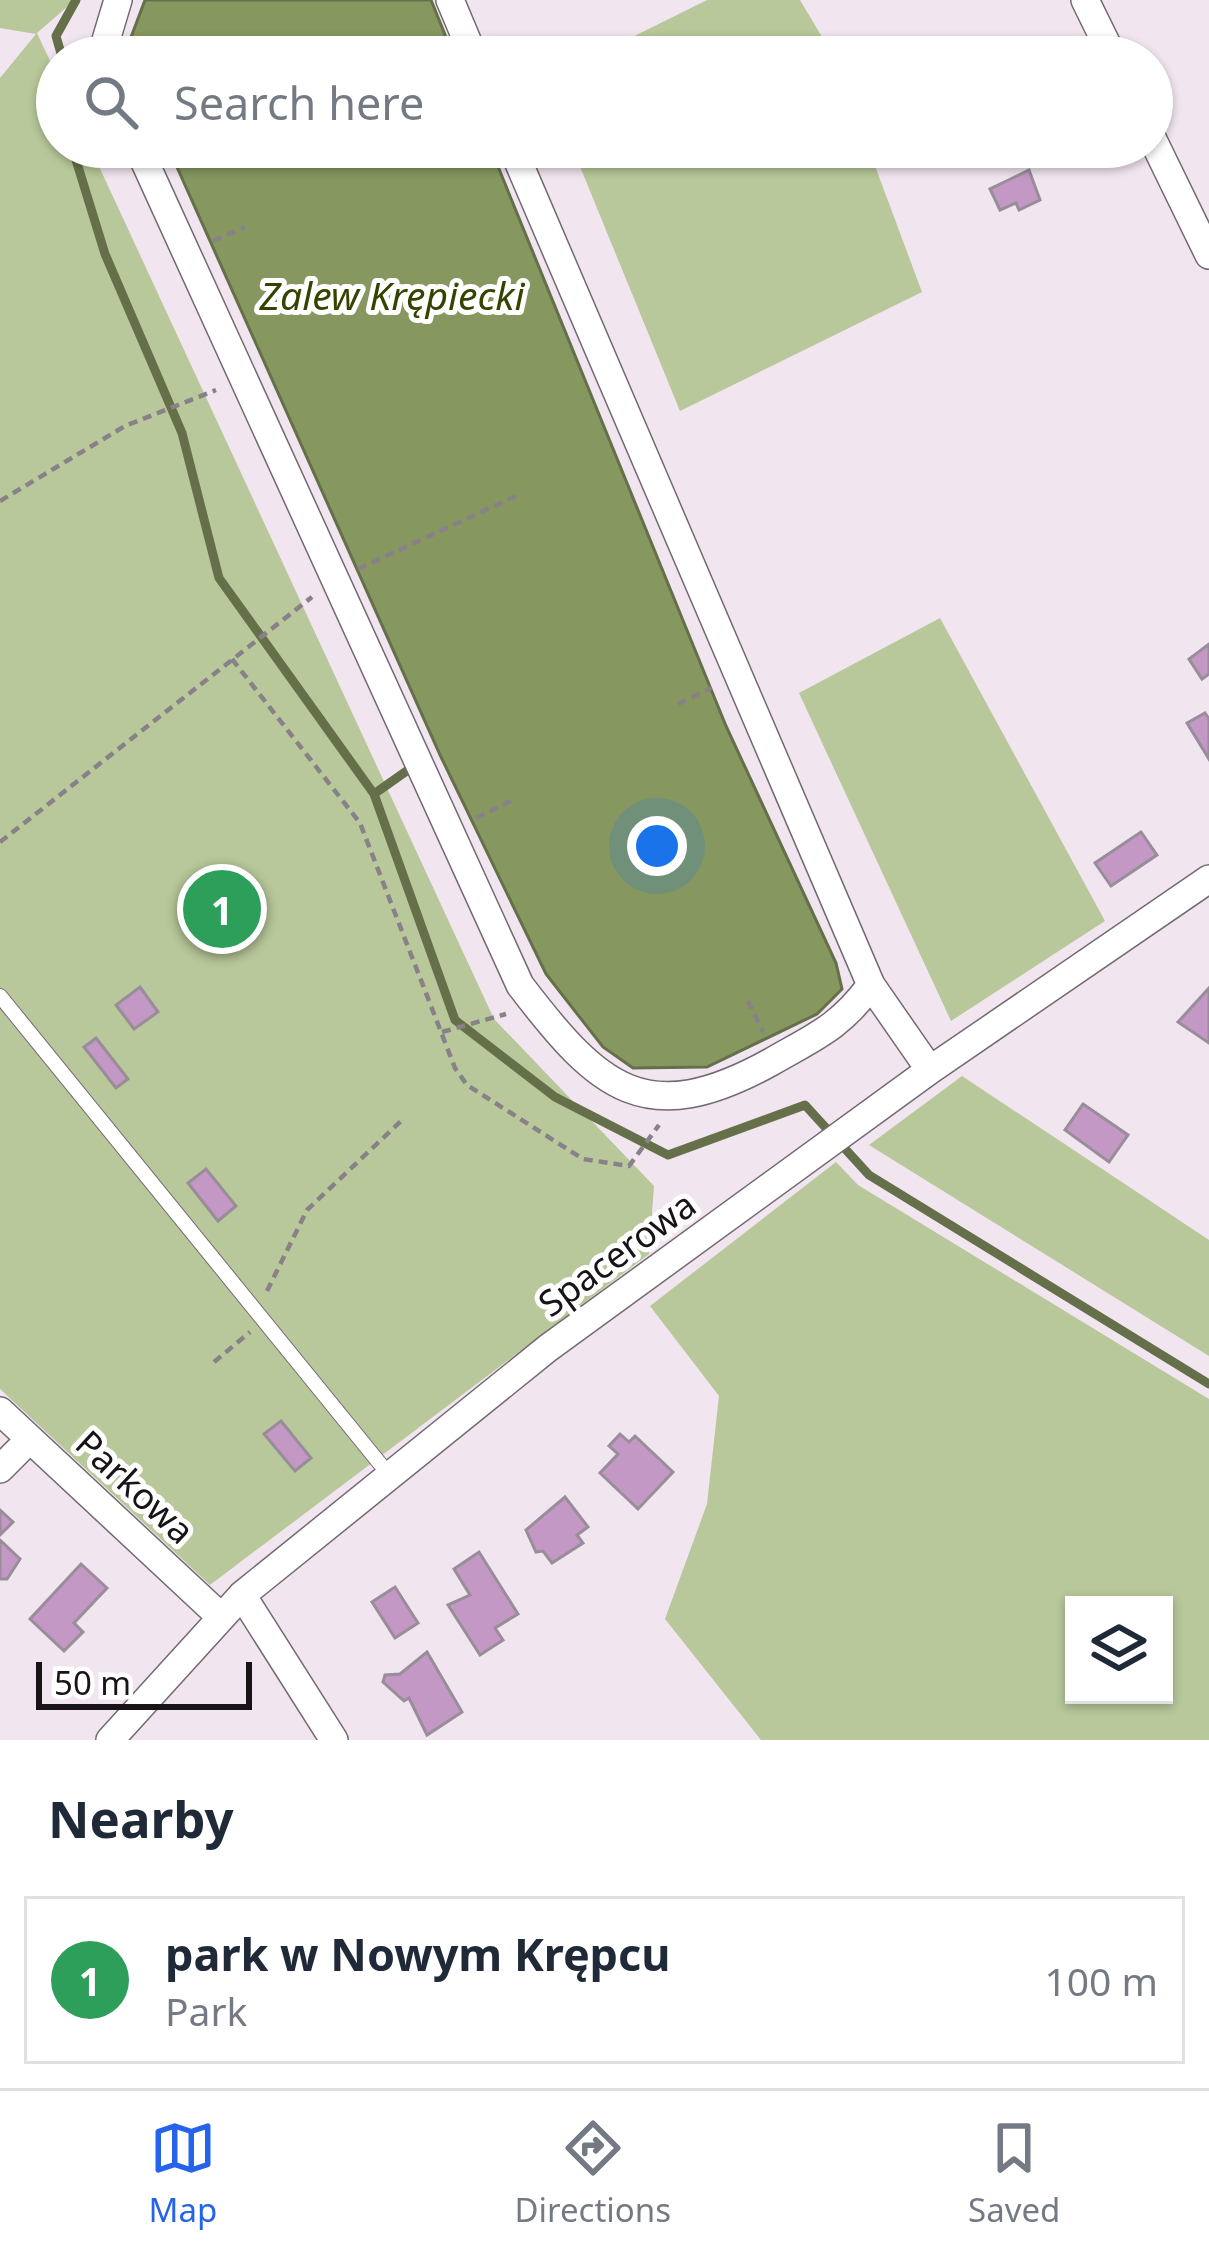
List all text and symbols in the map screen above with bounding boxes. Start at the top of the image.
search box [36,36,1173,168]
icon: search [78,69,144,135]
text: Search here [174,72,424,133]
water label: Zalew Krępiecki [258,268,526,321]
your location [627,816,687,876]
pin: 1 [183,864,261,954]
street label: Spacerowa [528,1180,705,1327]
street label: Parkowa [65,1419,205,1554]
map controls [1065,1596,1173,1704]
button: layers [1065,1596,1173,1704]
scale bar [36,1656,252,1709]
text: 50 m [54,1660,131,1705]
text: Nearby [48,1783,234,1853]
text: park w Nowym Krępcu [165,1923,671,1984]
text: 1 [79,1954,101,2007]
text: 100 m [1044,1954,1158,2007]
text: Park [165,1984,247,2037]
tab: Map [149,2115,217,2232]
tab: Directions [514,2115,671,2232]
tab: Saved [968,2115,1060,2232]

